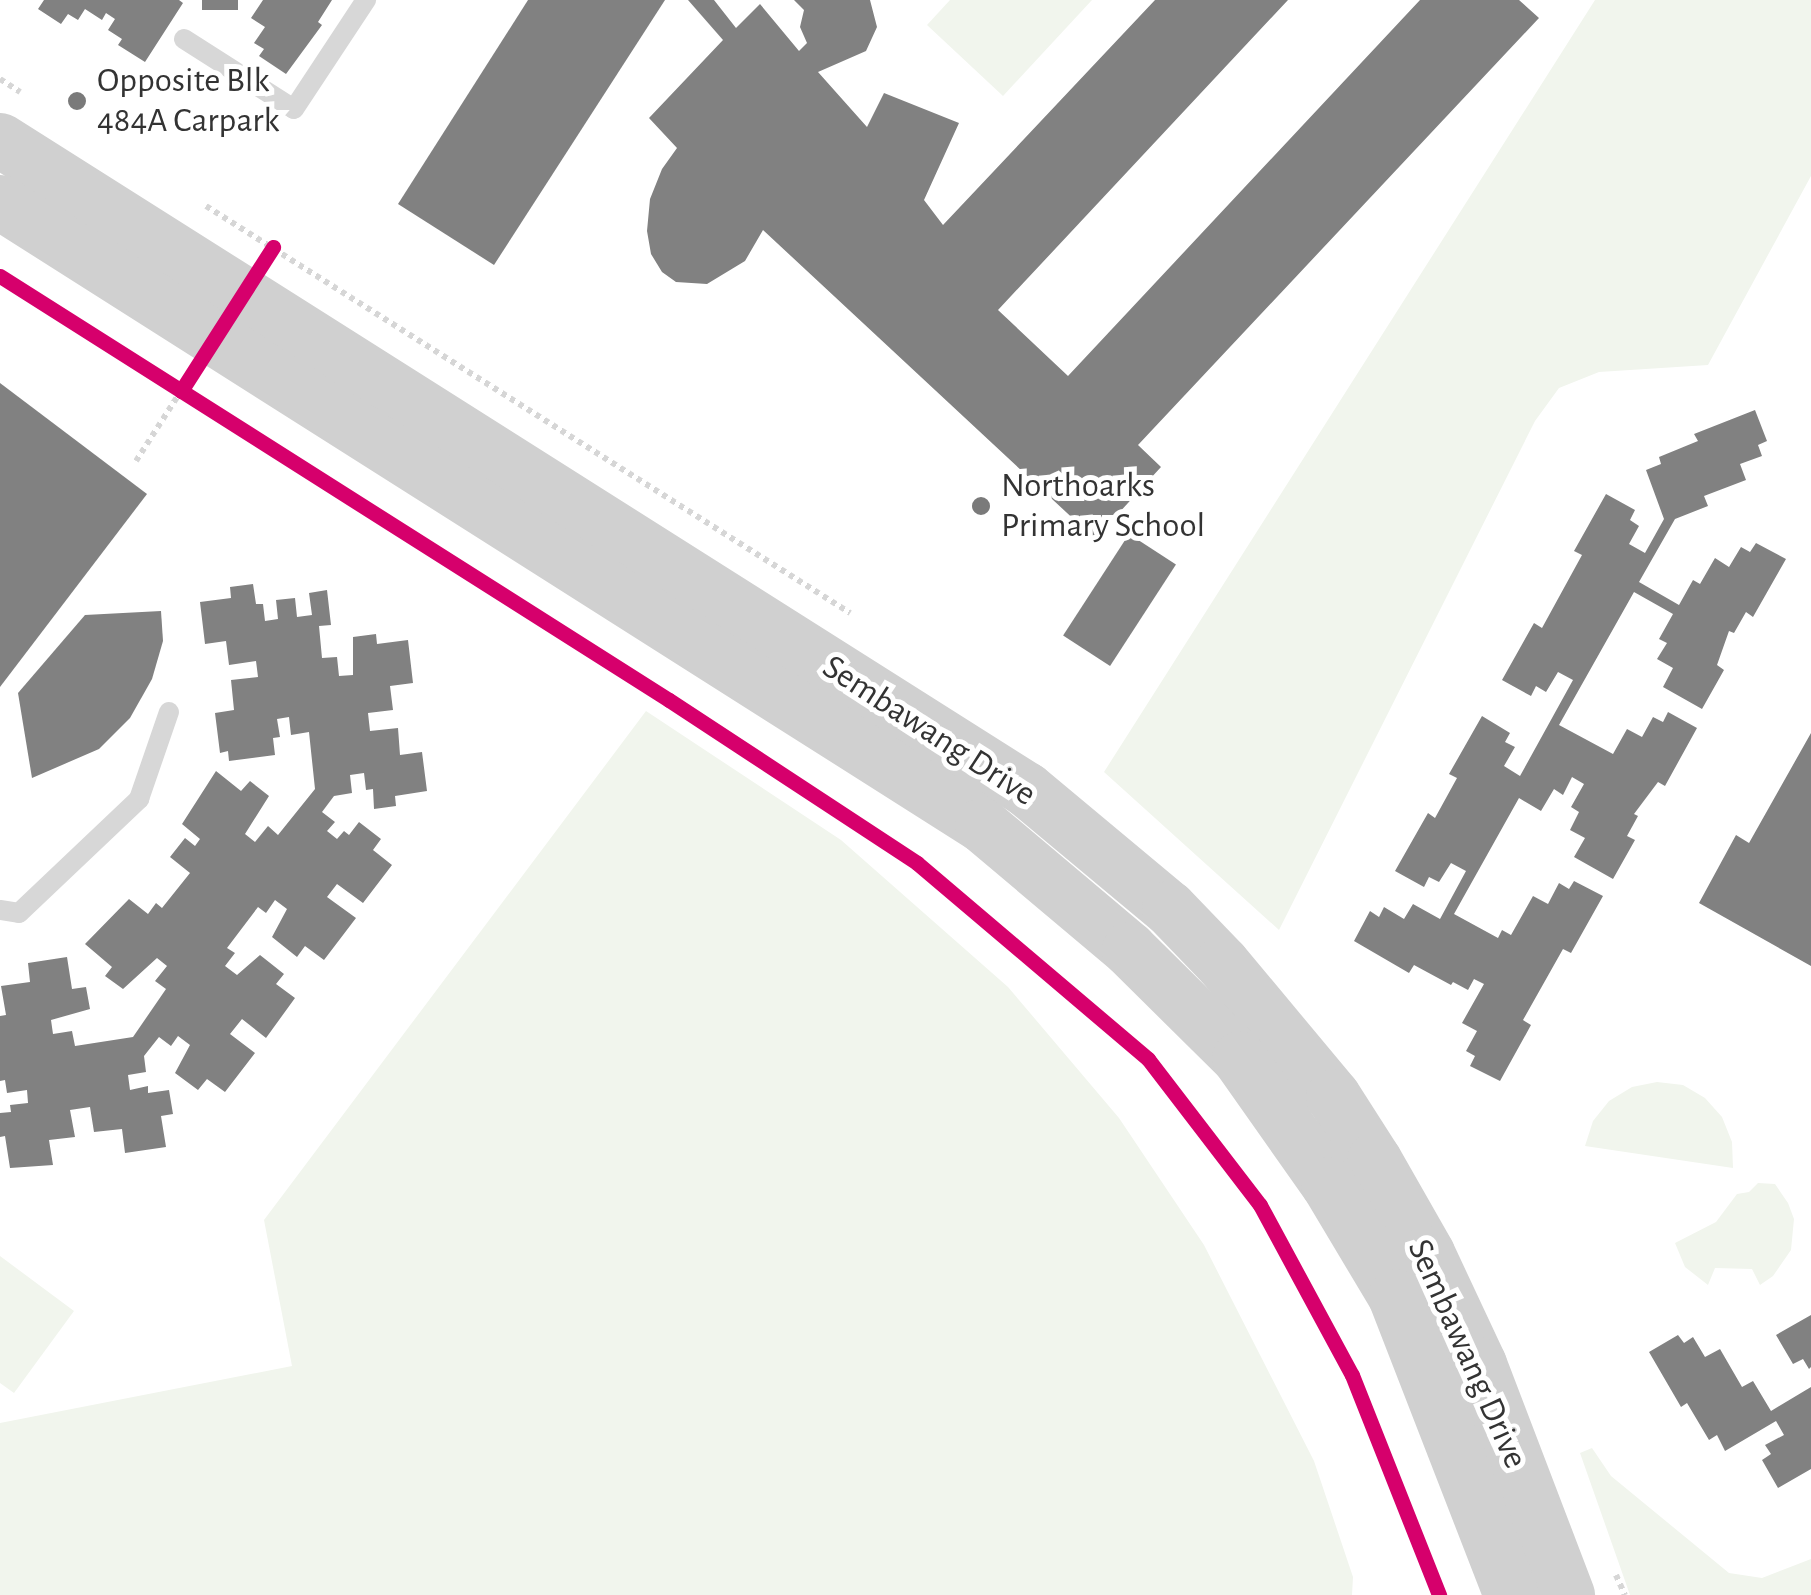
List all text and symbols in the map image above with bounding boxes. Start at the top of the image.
place label: Opposite Blk 484A Carpark [97,60,280,142]
marker: Opposite Blk 484A Carpark [66,90,88,112]
place label: Northoarks Primary School [1001,465,1205,547]
marker: Northoarks Primary School [970,495,992,517]
street label: Sembawang Drive [814,646,1044,816]
street label: Sembawang Drive [1398,1233,1536,1475]

